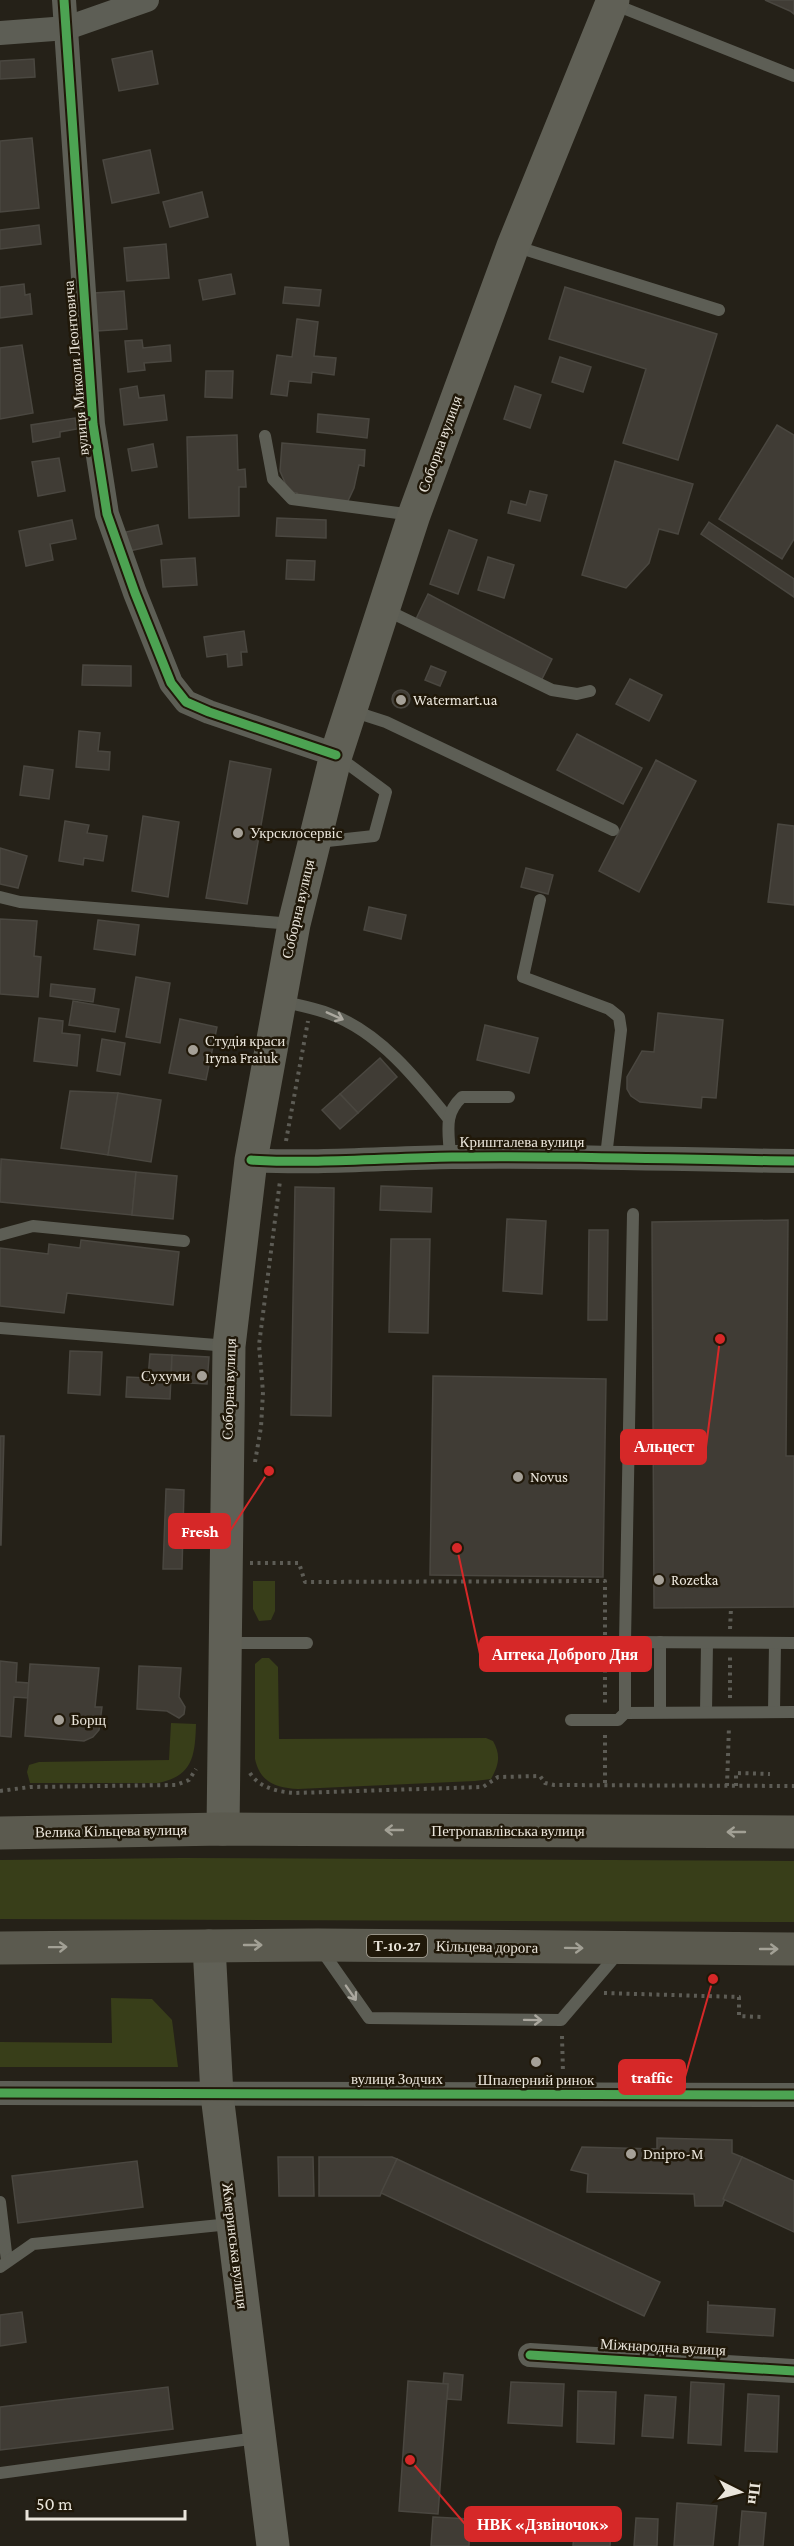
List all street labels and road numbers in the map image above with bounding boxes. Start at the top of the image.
street label: вулиця Миколи Леонтовича [60,279,92,456]
street label: Соборна вулиця [415,393,465,494]
street label: Соборна вулиця [279,858,317,960]
street label: Кришталева вулиця [460,1134,585,1150]
street label: Соборна вулиця [219,1338,239,1440]
street label: Велика Кільцева вулиця [35,1822,187,1840]
street label: Петропавлівська вулиця [431,1823,585,1839]
road number: Т-10-27 [367,1935,427,1957]
street label: Кільцева дорога [436,1938,539,1956]
street label: вулиця Зодчих [351,2071,443,2087]
street label: Жмеринська вулиця [219,2182,251,2310]
street label: Міжнародна вулиця [600,2336,726,2358]

